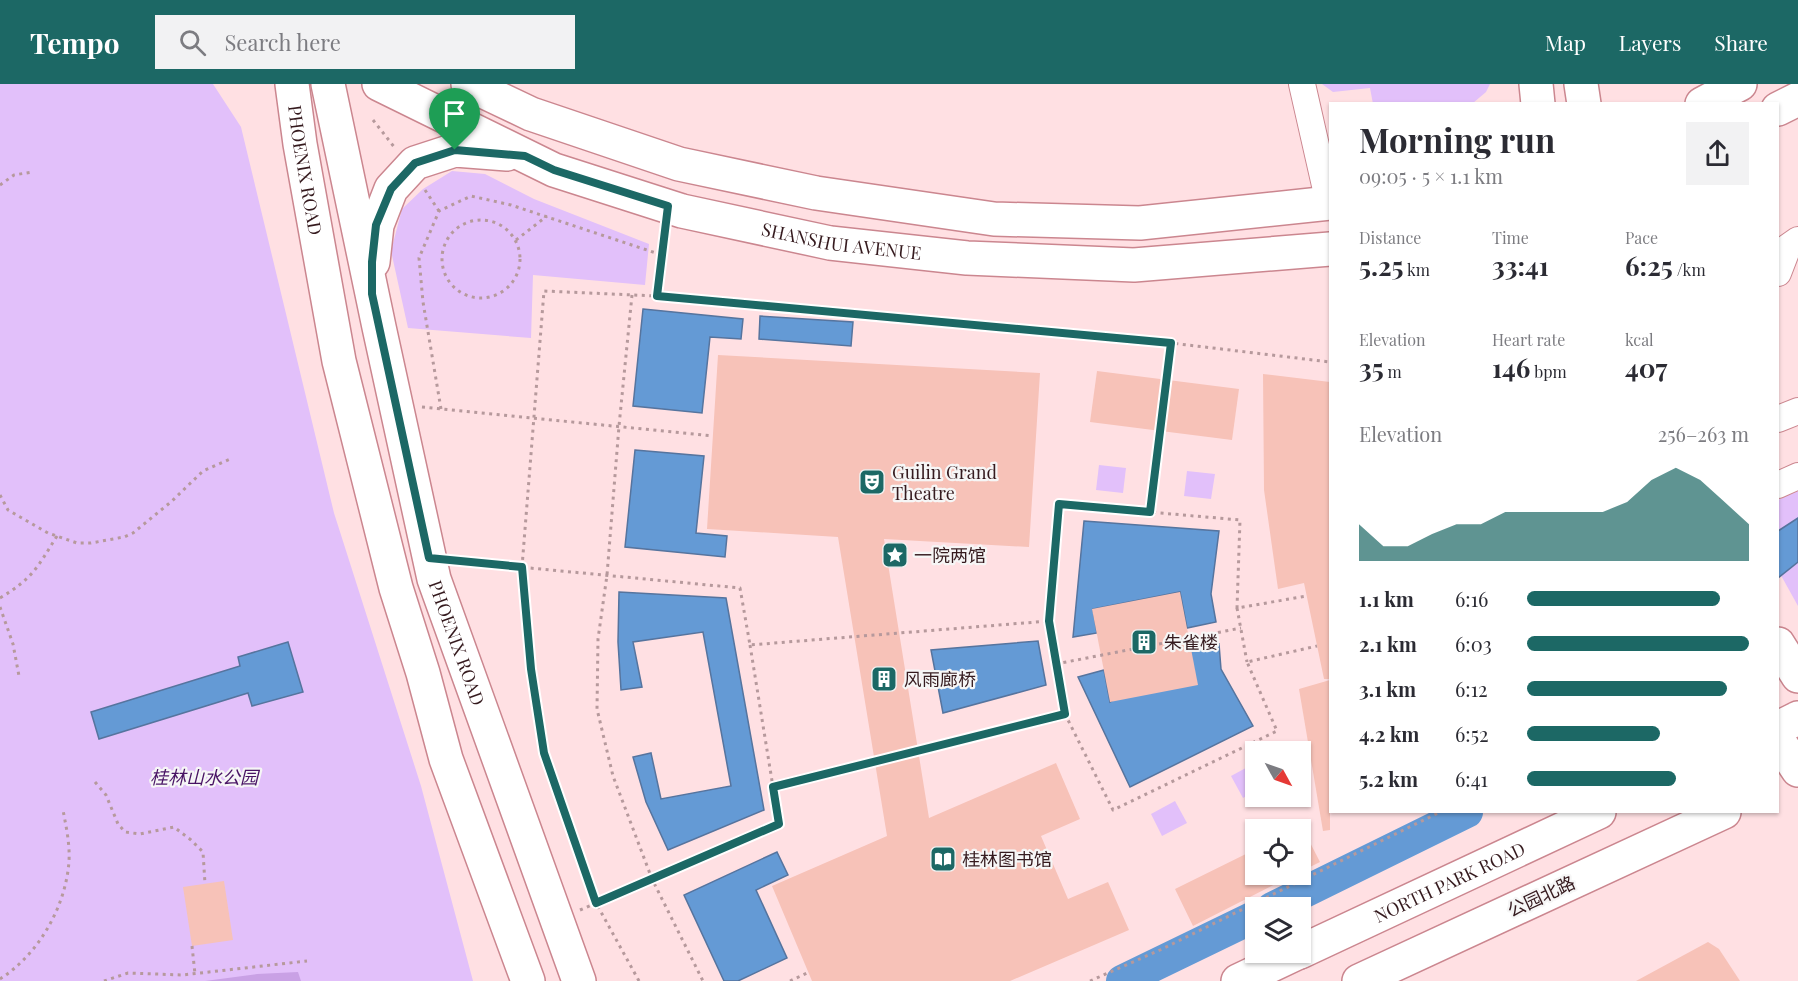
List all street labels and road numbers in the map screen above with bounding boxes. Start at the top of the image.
street label: PHOENIX ROAD [283,104,328,237]
street label: SHANSHUI AVENUE [759,217,923,265]
street label: PHOENIX ROAD [423,577,491,709]
street label: NORTH PARK ROAD [1370,836,1529,928]
street label: 公园北路 [1503,870,1579,922]

